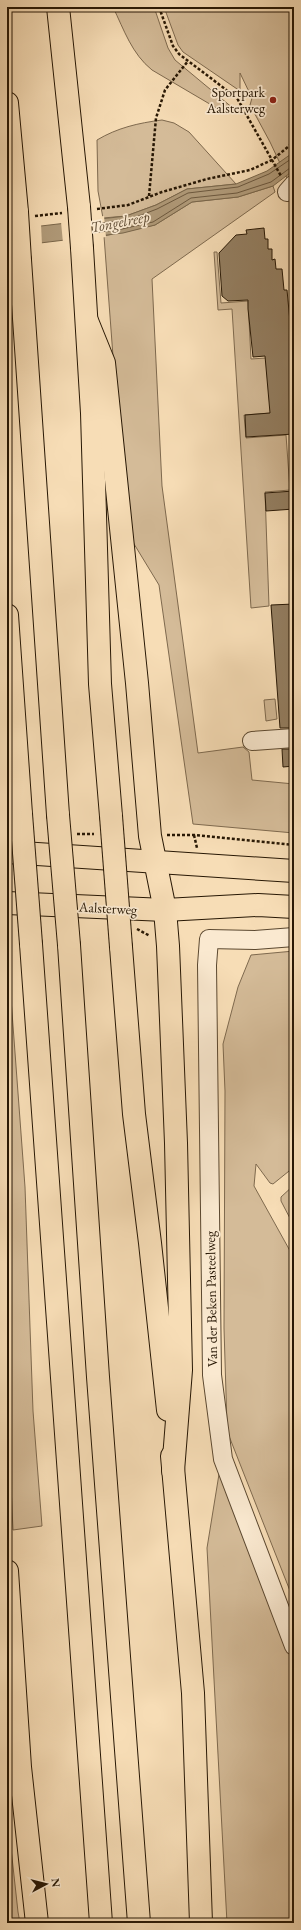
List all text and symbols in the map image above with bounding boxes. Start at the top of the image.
place label: Sportpark Aalsterweg [206,83,266,117]
marker: Sportpark Aalsterweg [268,95,278,105]
water label: Tongelreep [89,206,151,237]
street label: Aalsterweg [77,897,139,919]
street label: Van der Beken Pasteelweg [201,1230,221,1367]
north arrow [26,1864,66,1904]
text: N [48,1878,63,1888]

